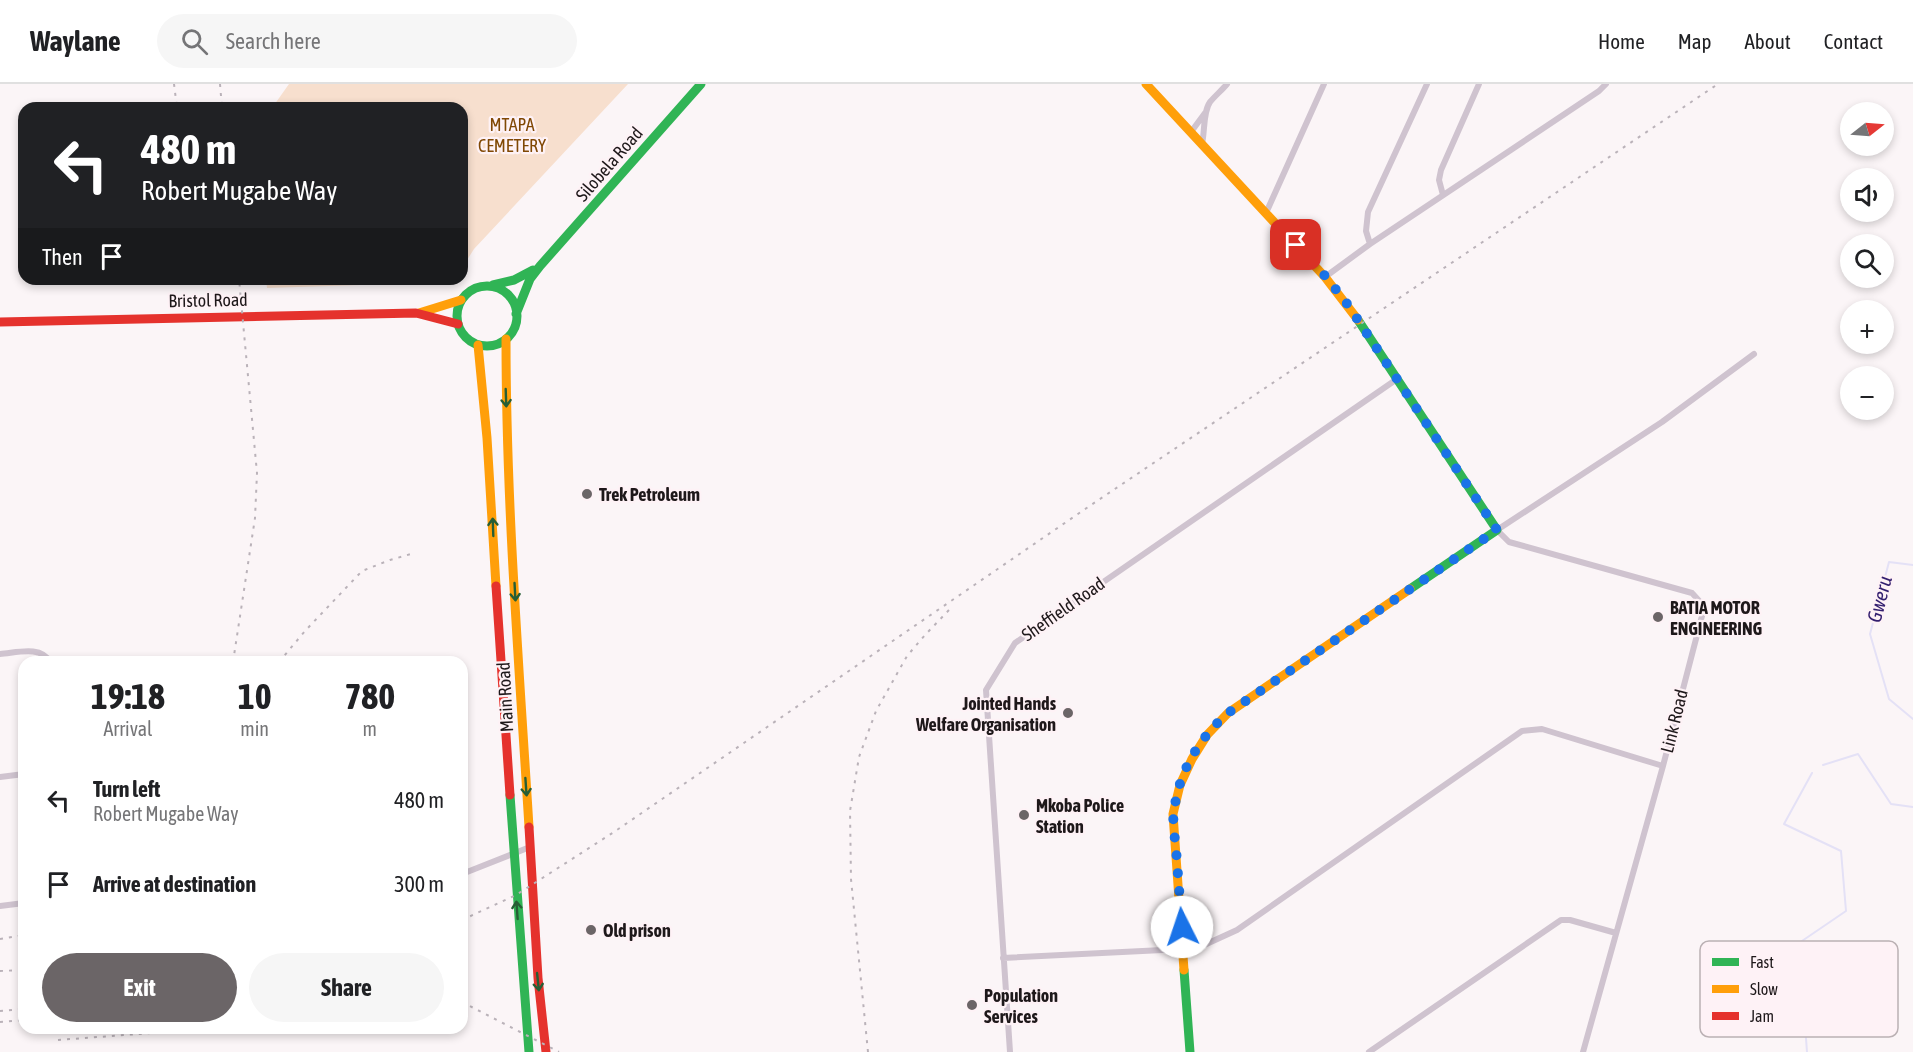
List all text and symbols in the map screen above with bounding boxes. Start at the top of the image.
search box [157,14,577,68]
text: Waylane [30,25,121,57]
icon: search [178,25,211,58]
text: Search here [226,28,321,54]
text: Home [1598,29,1645,53]
text: Map [1678,29,1712,53]
text: About [1745,29,1791,53]
text: Contact [1824,29,1883,53]
north arrow [1840,102,1894,156]
map controls [1840,102,1894,420]
park label: MTAPA CEMETERY [478,114,546,156]
street label: Silobela Road [571,123,647,205]
text: 480 m [141,125,236,173]
icon: left [42,126,120,204]
button: sound [1840,168,1894,222]
text: Robert Mugabe Way [141,175,337,206]
pin [1270,219,1321,270]
icon: arrive [1279,228,1312,261]
button: search [1840,234,1894,288]
icon: arrive [95,240,128,273]
text: Then [42,244,83,270]
street label: Bristol Road [168,289,248,311]
button: + [1840,300,1894,354]
button: − [1840,366,1894,420]
one-way arrow [500,387,512,407]
place label: Trek Petroleum [599,484,700,505]
marker: Trek Petroleum [580,487,594,501]
one-way arrow [487,517,498,537]
street label: Sheffield Road [1017,573,1109,645]
water label: Gweru [1862,573,1896,625]
one-way arrow [510,582,521,602]
place label: BATIA MOTOR ENGINEERING [1670,597,1763,639]
marker: BATIA MOTOR ENGINEERING [1651,610,1665,624]
street label: Main Road [493,661,517,733]
text: 19:18 [91,675,165,717]
text: 10 [238,675,272,717]
text: 780 [344,675,395,717]
street label: Link Road [1656,687,1692,755]
place label: Jointed Hands Welfare Organisation [915,693,1057,735]
marker: Jointed Hands Welfare Organisation [1061,706,1075,720]
text: Arrival [103,717,152,740]
text: min [240,717,269,740]
text: m [363,717,377,740]
text: Turn left [93,776,160,802]
one-way arrow [521,777,532,796]
icon: left [42,784,75,817]
text: 480 m [394,787,444,813]
place label: Mkoba Police Station [1036,795,1124,837]
text: Robert Mugabe Way [93,802,238,825]
marker: Mkoba Police Station [1017,808,1031,822]
icon: arrive [42,868,75,901]
text: Arrive at destination [93,871,256,897]
text: 300 m [394,871,444,897]
position arrow [1150,895,1214,959]
one-way arrow [511,901,522,920]
place label: Old prison [603,920,671,941]
marker: Old prison [584,923,598,937]
legend [1700,941,1898,1037]
button: Exit [42,953,237,1022]
button: Share [249,953,444,1022]
text: Fast [1750,953,1774,971]
one-way arrow [533,971,544,991]
text: Slow [1750,980,1778,998]
place label: Population Services [984,985,1058,1027]
marker: Population Services [965,998,979,1012]
text: Jam [1750,1007,1774,1025]

